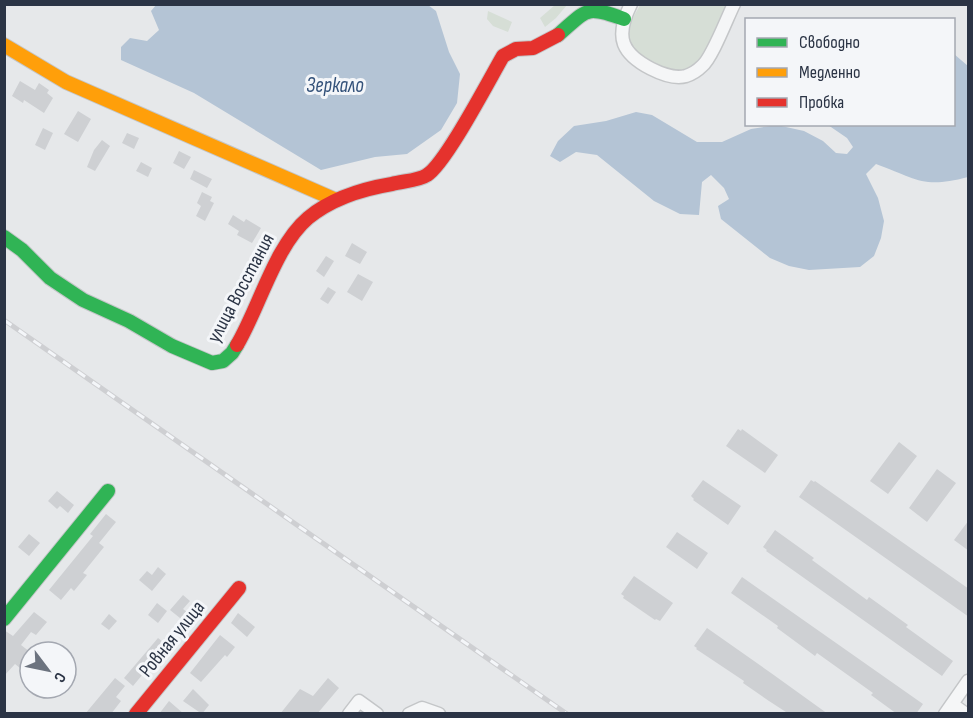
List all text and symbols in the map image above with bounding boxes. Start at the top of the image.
legend [745,18,955,126]
text: Свободно [799,32,860,53]
text: Медленно [799,62,861,83]
water label: Зеркало [306,73,364,98]
text: Пробка [799,92,844,113]
street label: улица Восстания [202,229,280,347]
street label: Ровная улица [134,596,210,682]
north arrow [18,640,78,700]
text: С [49,669,70,686]

